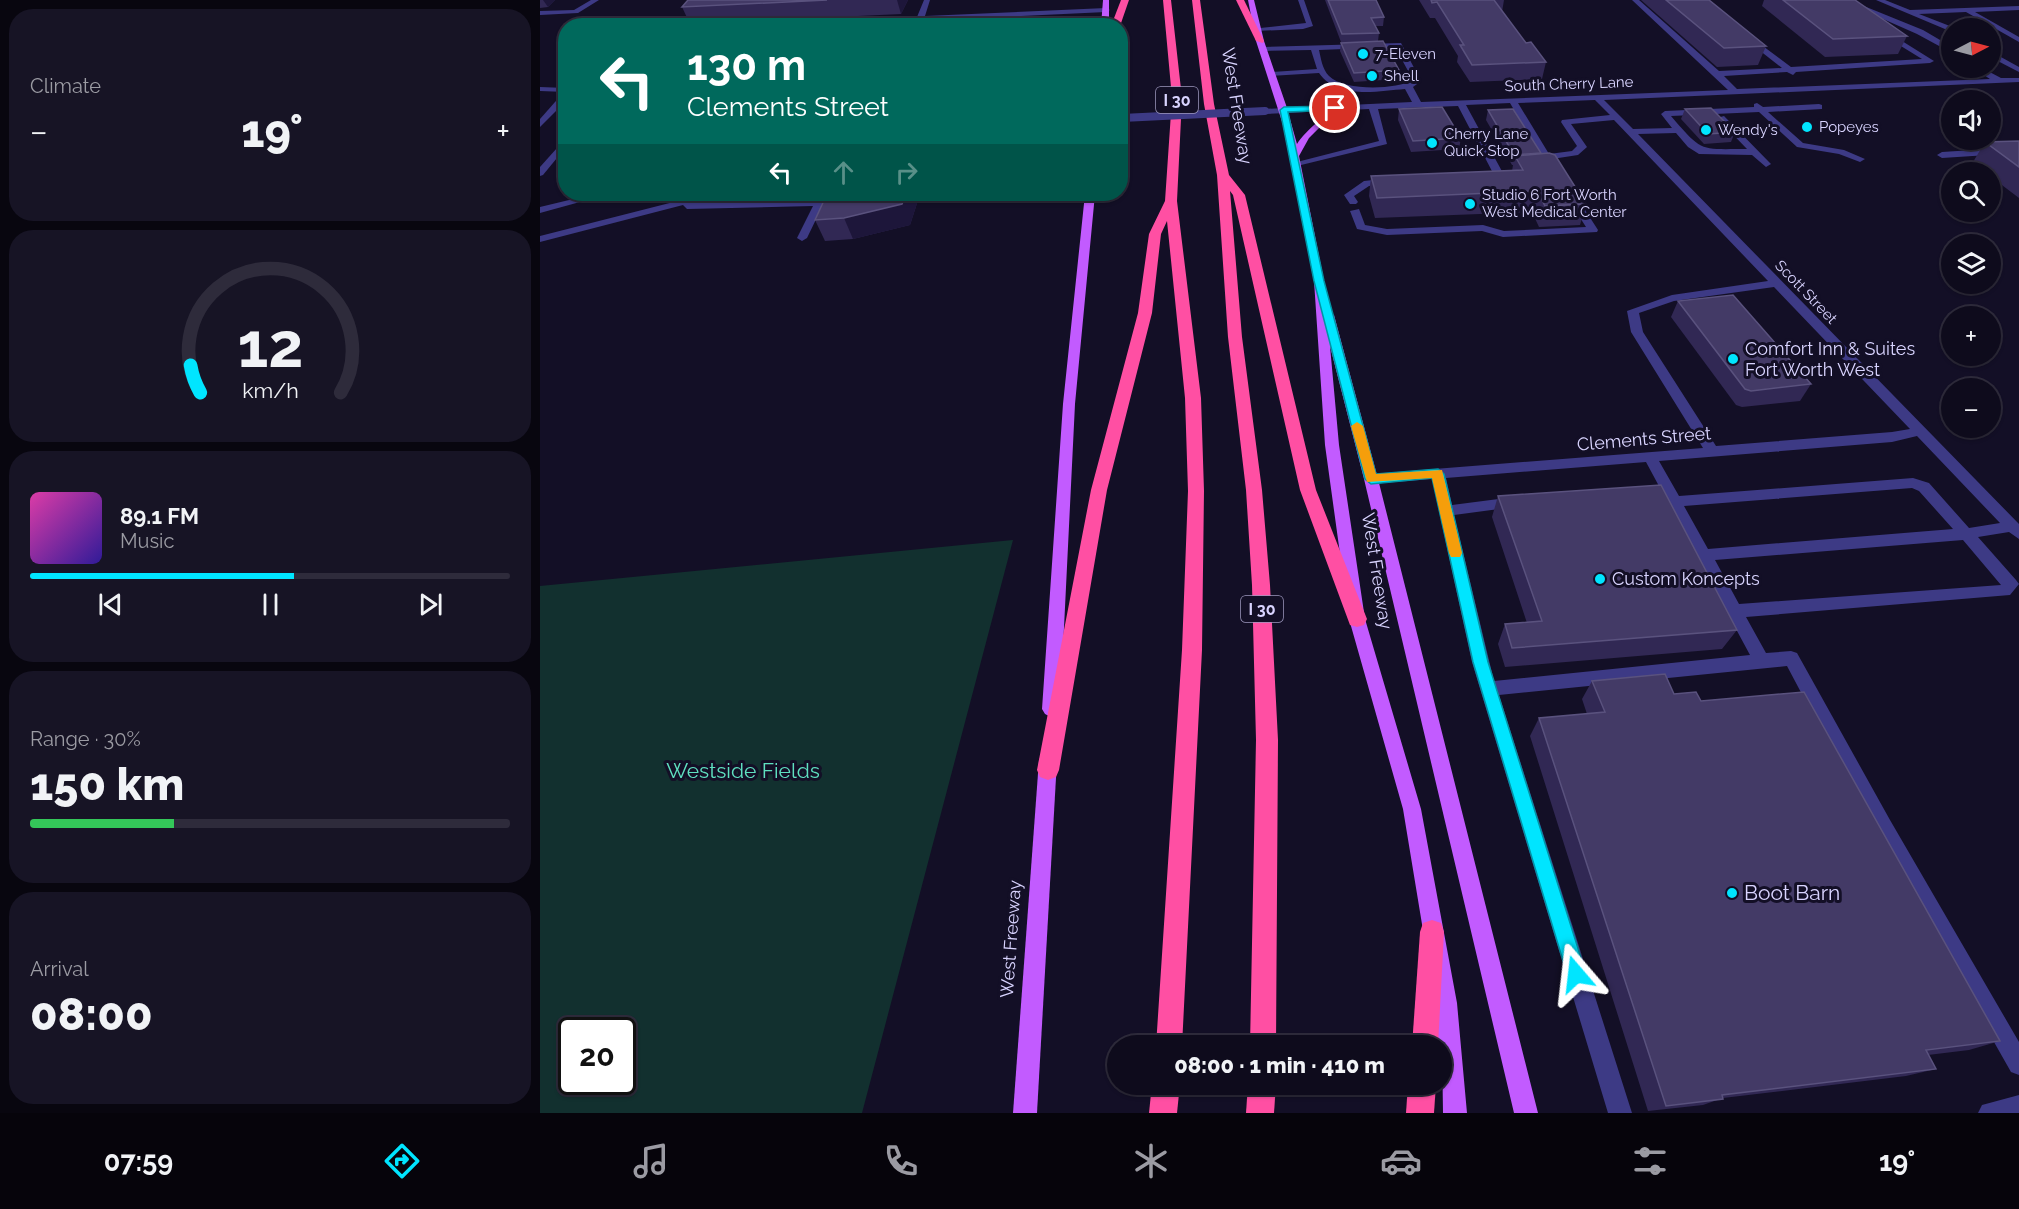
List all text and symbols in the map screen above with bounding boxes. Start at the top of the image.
north arrow [1941,18,2001,78]
map controls [1941,18,2001,438]
text: 130 m [687,41,806,90]
icon: left [588,42,666,120]
place label: 7-Eleven [1375,45,1436,63]
street label: West Freeway [1218,46,1257,166]
marker: 7-Eleven [1356,47,1370,61]
place label: Shell [1384,67,1420,85]
marker: Shell [1365,69,1379,83]
street label: South Cherry Lane [1504,73,1634,95]
text: Climate [30,74,101,98]
pin [1309,82,1360,133]
road number: I 30 [1156,87,1198,113]
button: sound [1941,90,2001,150]
text: Clements Street [687,91,889,122]
icon: arrive [1318,91,1351,124]
text: 19° [241,105,303,158]
text: − [30,112,48,151]
text: + [496,112,510,151]
place label: Popeyes [1819,118,1879,136]
marker: Popeyes [1800,120,1814,134]
place label: Wendy's [1718,121,1778,139]
marker: Wendy's [1699,123,1713,137]
place label: Cherry Lane Quick Stop [1444,125,1529,160]
marker: Cherry Lane Quick Stop [1425,136,1439,150]
icon: left [764,156,797,189]
icon: ahead [827,156,860,189]
icon: right [890,156,923,189]
button: search [1941,162,2001,222]
place label: Studio 6 Fort Worth West Medical Center [1482,186,1627,221]
marker: Studio 6 Fort Worth West Medical Center [1463,197,1477,211]
button: layers [1941,234,2001,294]
street label: Scott Street [1771,256,1841,328]
button: + [1941,306,2001,366]
text: 12 [237,308,303,382]
place label: Comfort Inn & Suites Fort Worth West [1745,338,1915,380]
marker: Comfort Inn & Suites Fort Worth West [1726,352,1740,366]
text: km/h [242,378,298,403]
button: − [1941,378,2001,438]
street label: Clements Street [1576,422,1712,455]
text: 89.1 FM [120,503,199,529]
street label: West Freeway [1358,511,1397,631]
text: Music [120,529,174,553]
place label: Custom Koncepts [1612,568,1760,589]
marker: Custom Koncepts [1593,572,1607,586]
icon: previous [94,588,127,621]
icon: pause [254,588,287,621]
icon: next [414,588,447,621]
road number: I 30 [1241,596,1283,622]
text: Range · 30% [30,727,141,751]
text: 150 km [30,758,184,811]
park label: Westside Fields [666,758,820,783]
street label: West Freeway [996,879,1025,999]
place label: Boot Barn [1744,880,1840,905]
marker: Boot Barn [1725,886,1739,900]
position arrow [1544,942,1608,1006]
text: Arrival [30,957,89,981]
text: 08:00 [30,988,153,1041]
speed limit sign: 20 [558,1017,636,1095]
text: 08:00 · 1 min · 410 m [1174,1052,1385,1078]
icon: directions [381,1140,423,1182]
icon: music [630,1140,672,1182]
icon: phone [880,1140,922,1182]
icon: climate [1130,1140,1172,1182]
icon: car [1380,1140,1422,1182]
icon: filters [1629,1140,1671,1182]
text: 07:59 [104,1146,173,1177]
text: 19° [1879,1146,1915,1177]

